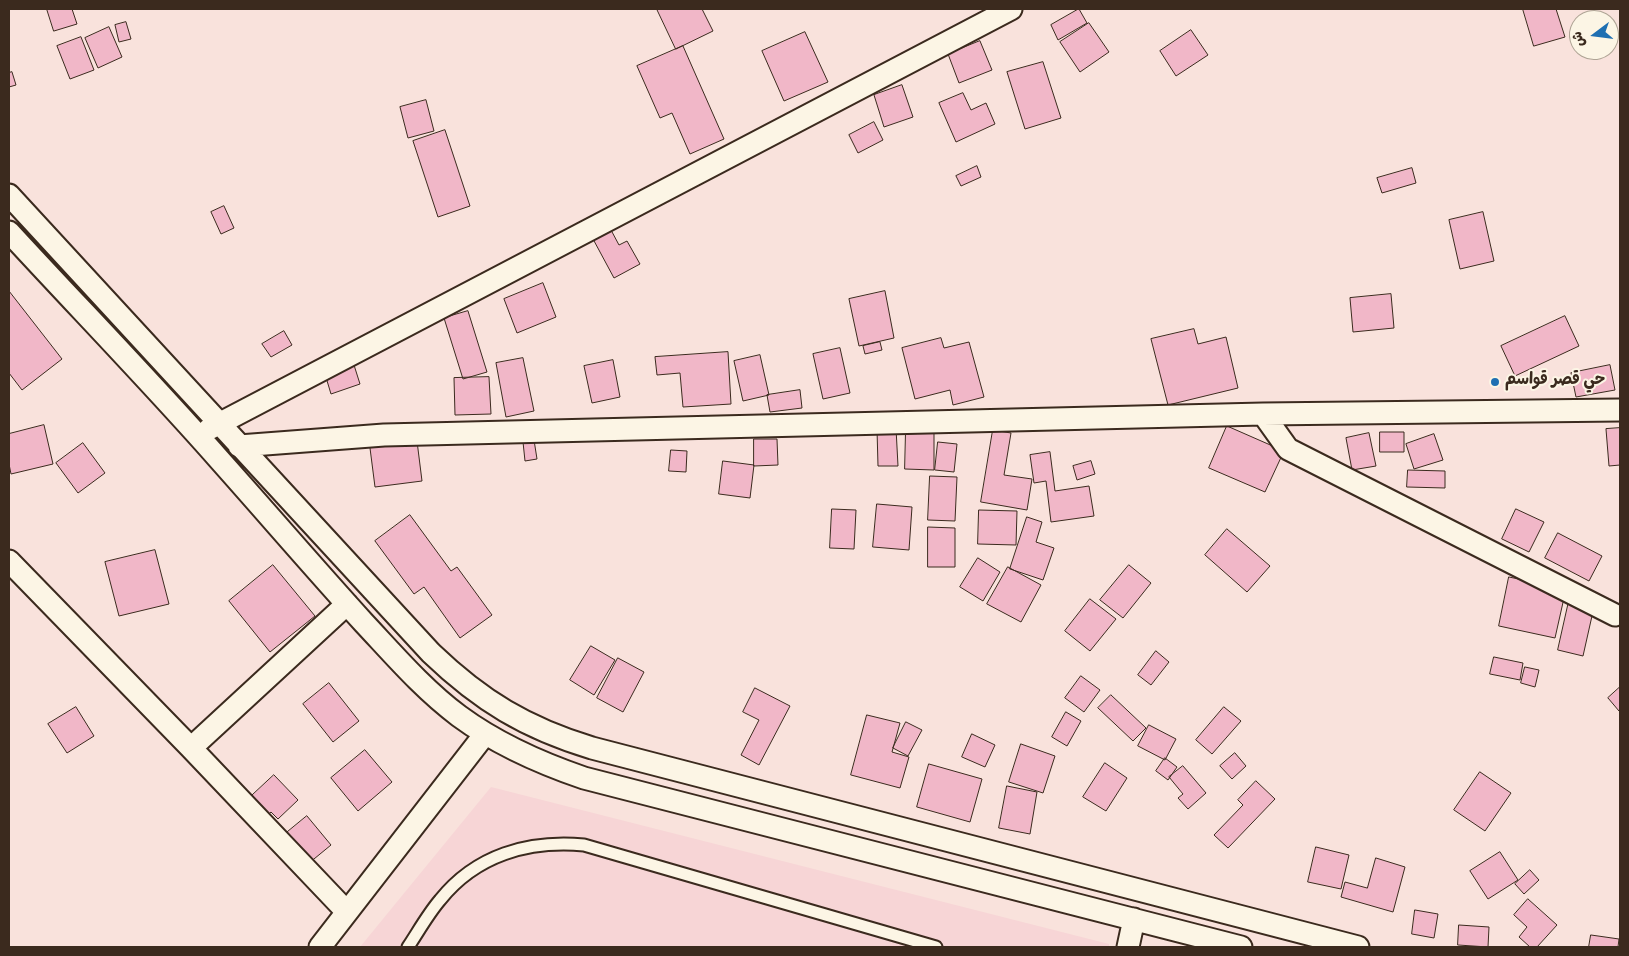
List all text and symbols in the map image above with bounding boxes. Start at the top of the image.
north arrow [1569,10,1619,60]
text: ش [1570,29,1590,48]
place label: حي قصر قواسم [1505,372,1605,392]
marker: حي قصر قواسم [1489,376,1501,388]

